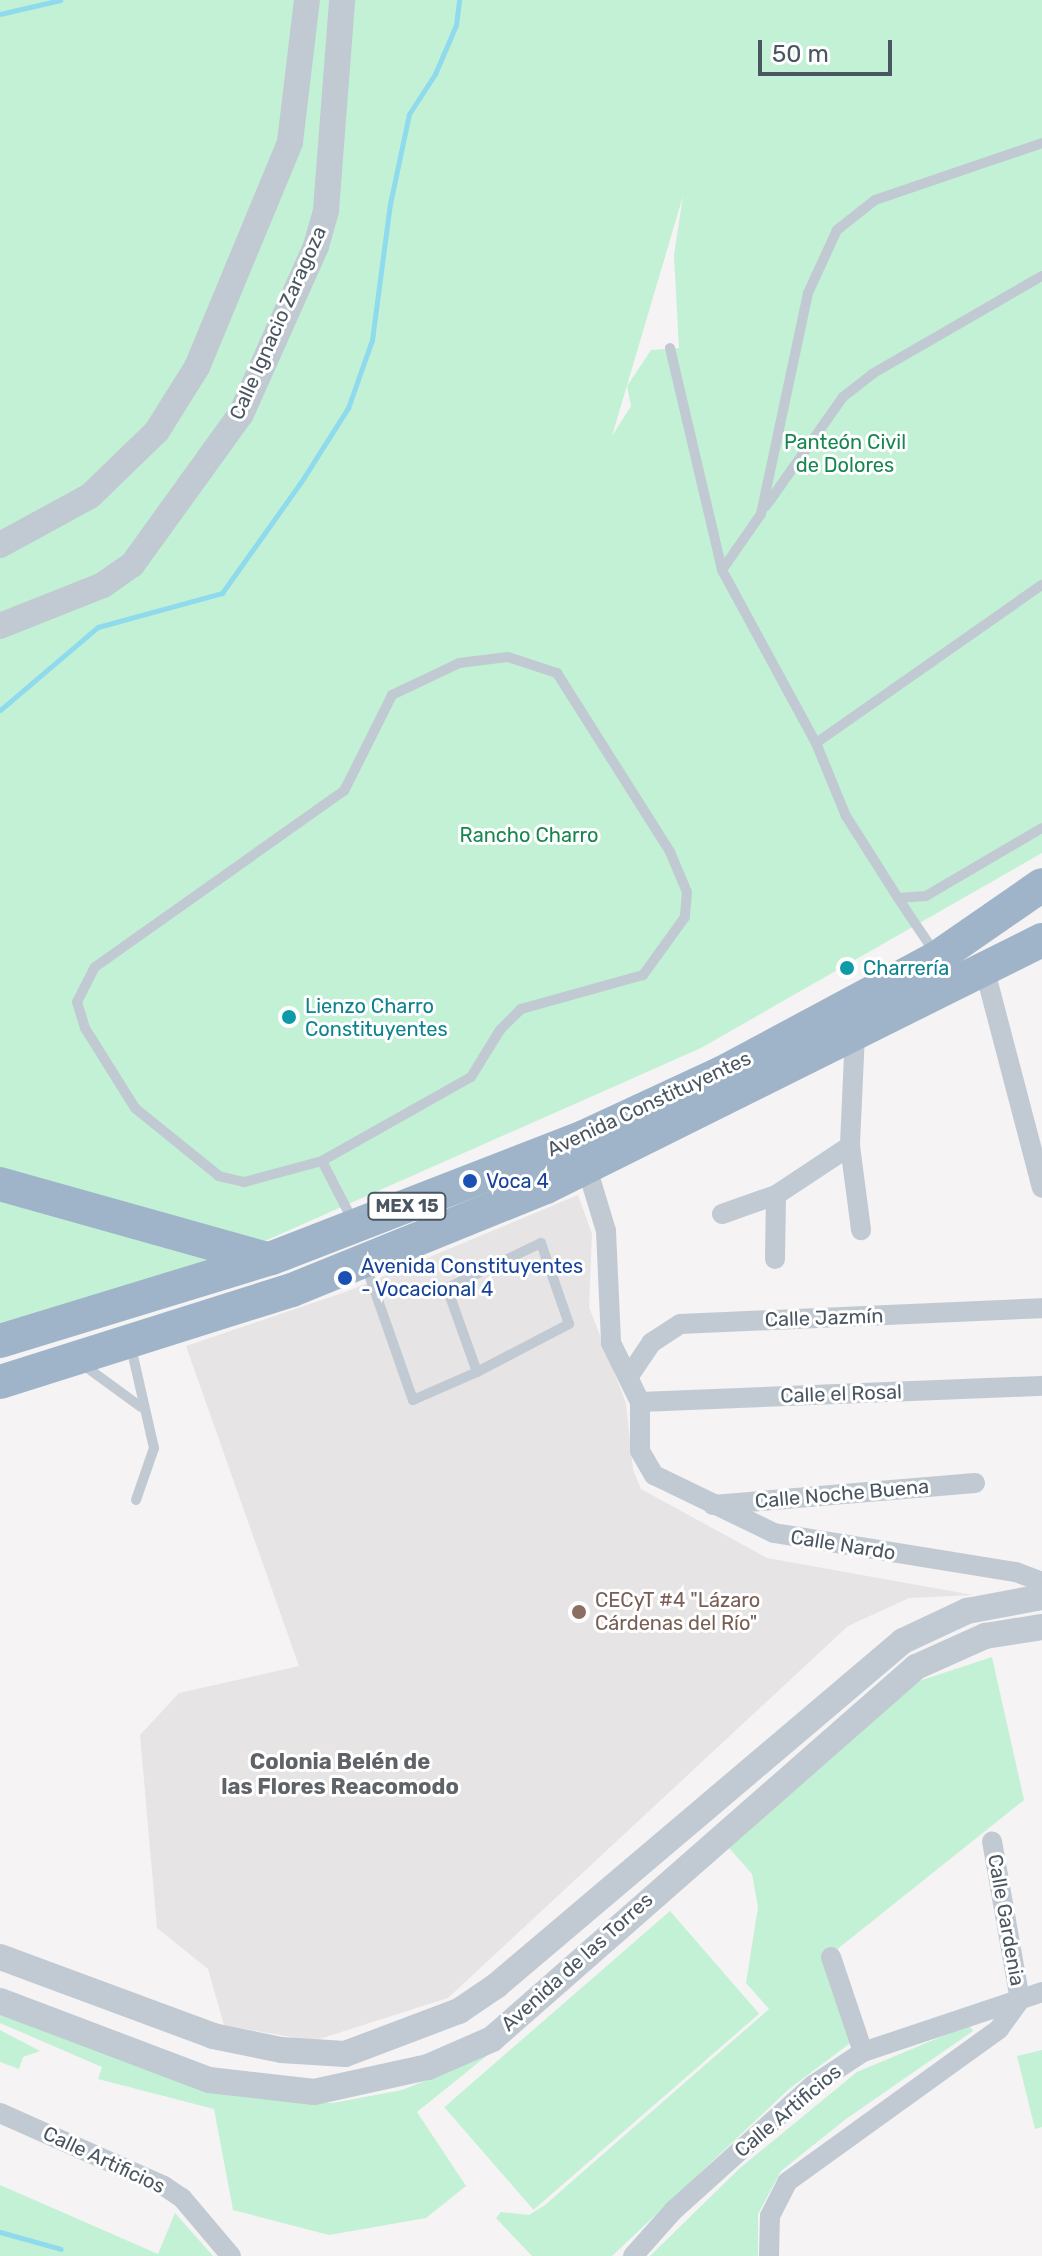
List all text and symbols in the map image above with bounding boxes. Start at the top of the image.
scale bar [762,24,896,74]
text: 50 m [772,40,829,68]
street label: Calle Ignacio Zaragoza [225,223,331,423]
park label: Panteón Civil de Dolores [784,430,906,477]
park label: Rancho Charro [460,823,598,847]
place label: Charrería [863,956,949,980]
marker: Charrería [838,959,856,977]
place label: Lienzo Charro Constituyentes [305,994,448,1041]
marker: Lienzo Charro Constituyentes [280,1008,298,1026]
street label: Avenida Constituyentes [543,1046,755,1162]
place label: Voca 4 [486,1169,549,1193]
marker: Voca 4 [461,1172,479,1190]
road number: MEX 15 [367,1192,447,1220]
place label: Avenida Constituyentes - Vocacional 4 [361,1254,583,1301]
marker: Avenida Constituyentes - Vocacional 4 [336,1269,354,1287]
street label: Calle Jazmín [764,1304,884,1332]
street label: Calle el Rosal [780,1380,902,1408]
street label: Calle Noche Buena [754,1474,930,1514]
street label: Calle Nardo [789,1525,897,1565]
place label: CECyT #4 "Lázaro Cárdenas del Río" [595,1588,761,1635]
marker: CECyT #4 "Lázaro Cárdenas del Río" [570,1603,588,1621]
district label: Colonia Belén de las Flores Reacomodo [221,1748,459,1800]
street label: Calle Gardenia [983,1852,1029,1988]
street label: Avenida de las Torres [496,1887,658,2037]
street label: Calle Artificios [730,2059,846,2163]
street label: Calle Artificios [39,2121,169,2199]

